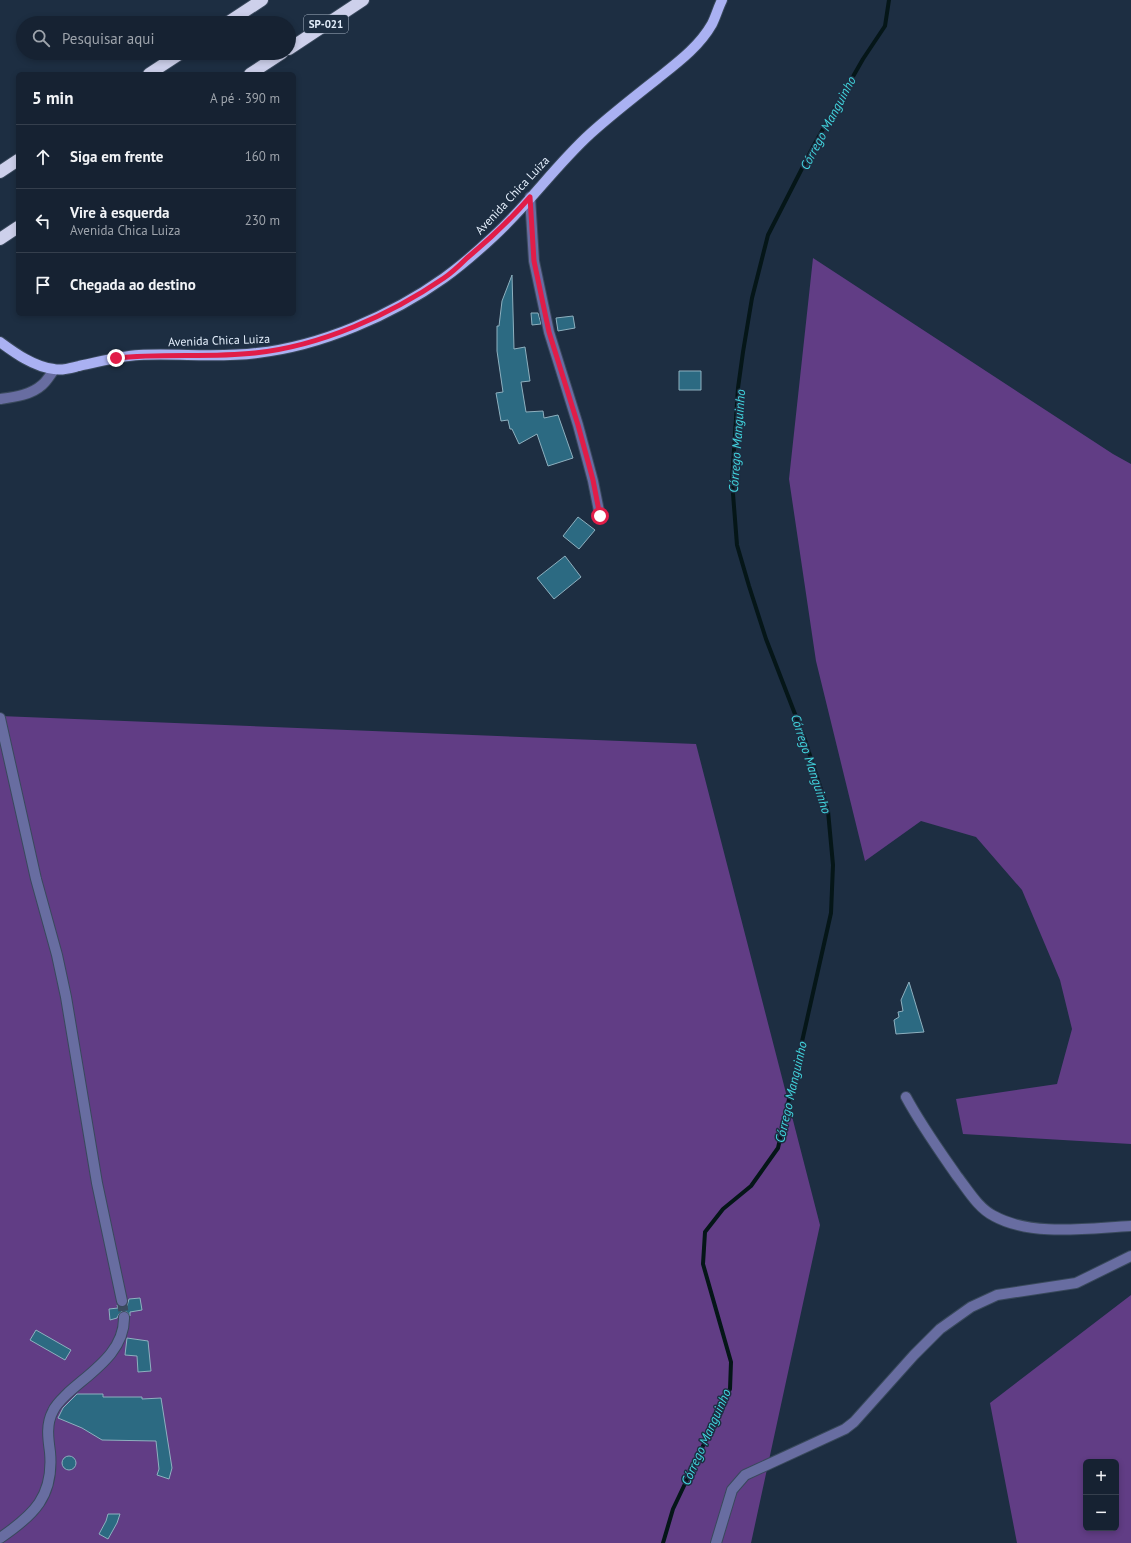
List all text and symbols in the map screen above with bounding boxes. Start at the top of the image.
road number: SP-021 [304,15,348,33]
search box [16,16,296,60]
icon: search [30,27,52,49]
text: Pesquisar aqui [62,29,154,48]
water label: Córrego Manguinho [796,73,860,173]
text: 5 min [32,87,73,109]
text: A pé · 390 m [210,90,280,107]
icon: ahead [32,146,54,168]
text: Siga em frente [70,147,163,166]
text: 160 m [245,148,280,165]
street label: Avenida Chica Luiza [472,153,552,237]
text: Vire à esquerda [70,203,169,222]
icon: left [32,210,54,232]
text: 230 m [245,212,280,229]
text: Avenida Chica Luiza [70,222,180,239]
icon: arrive [32,274,54,296]
text: Chegada ao destino [70,275,196,294]
street label: Avenida Chica Luiza [168,331,270,349]
route end [107,349,125,367]
water label: Córrego Manguinho [725,388,749,493]
route start [591,507,609,525]
water label: Córrego Manguinho [787,712,835,816]
water label: Córrego Manguinho [771,1039,811,1144]
water label: Córrego Manguinho [677,1386,735,1488]
map controls [1083,1459,1119,1531]
button: + [1083,1459,1119,1495]
button: − [1083,1495,1119,1531]

